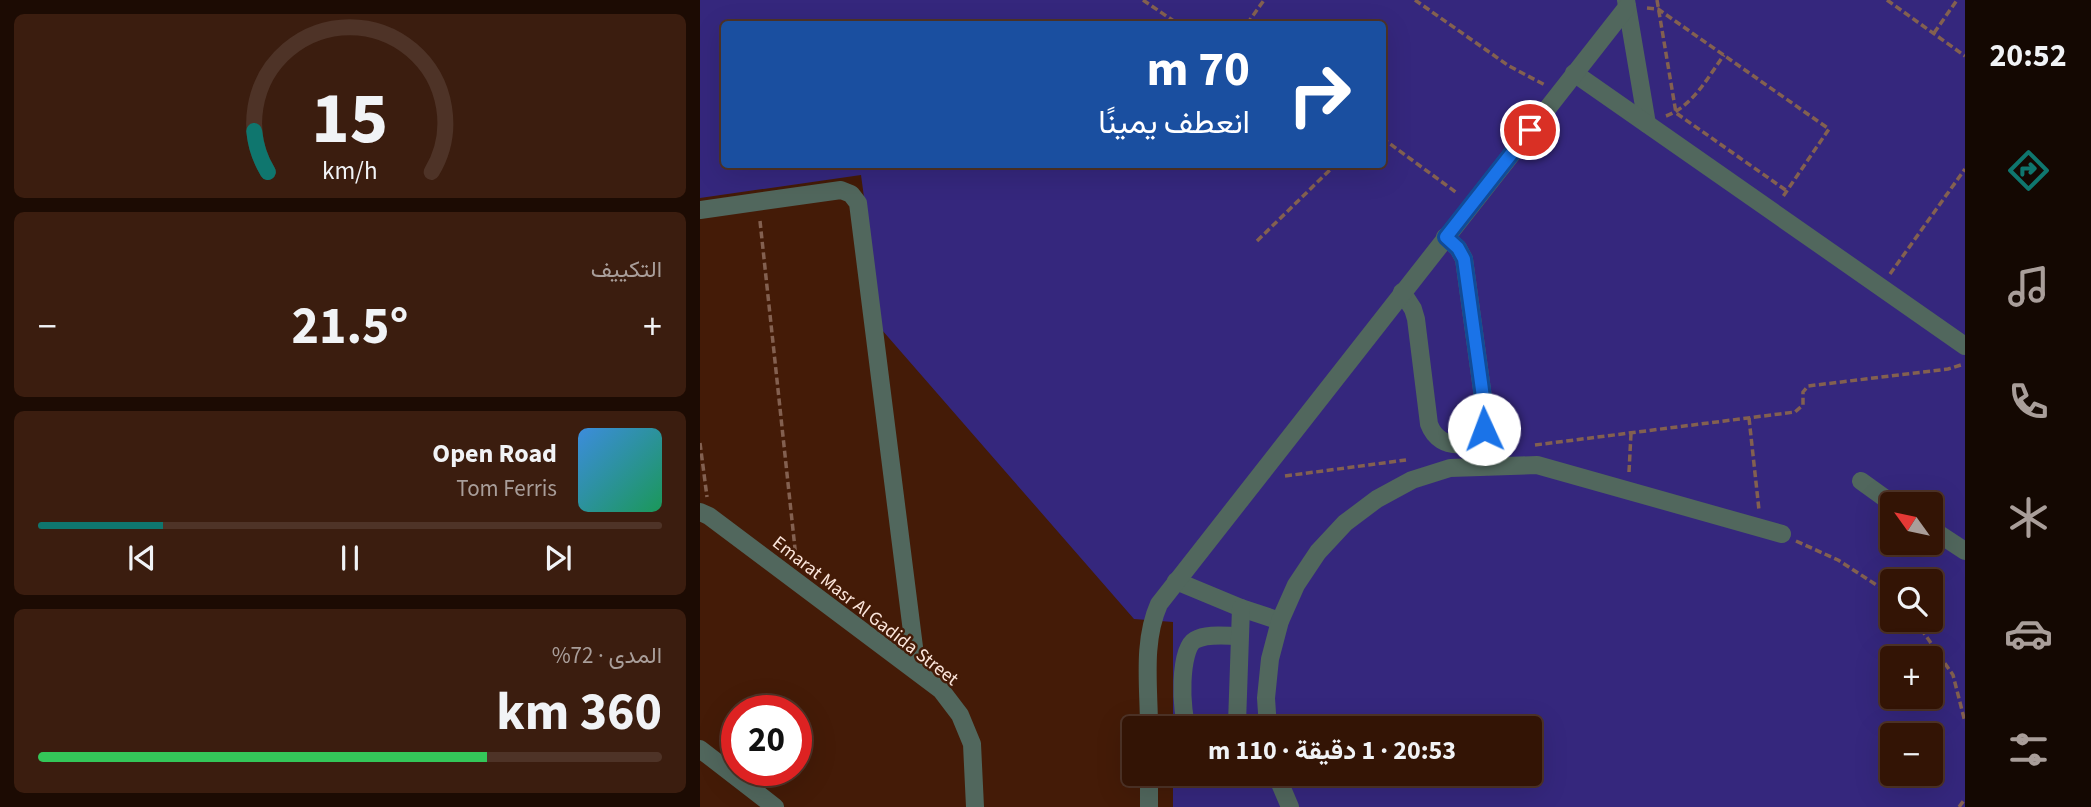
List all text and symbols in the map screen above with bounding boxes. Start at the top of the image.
text: 20:52 [1989,33,2067,79]
text: 70 m [1146,35,1250,105]
icon: right [1274,49,1365,140]
text: 15 [312,68,388,172]
text: انعطف يمينًا [1098,100,1250,146]
pin [1500,100,1560,160]
icon: arrive [1511,111,1549,149]
icon: directions [2004,146,2053,195]
text: km/h [322,153,378,189]
text: التكييف [591,253,662,286]
icon: music [2004,262,2053,311]
text: 21.5° [292,290,408,364]
text: − [38,300,57,354]
text: + [643,300,662,354]
icon: phone [2004,377,2053,426]
position arrow [1447,392,1521,466]
text: Open Road [432,435,557,472]
text: Tom Ferris [456,472,557,505]
north arrow [1880,492,1942,555]
map controls [1880,492,1943,786]
icon: climate [2004,493,2053,542]
street label: Emarat Masr Al Gadida Street [766,530,964,693]
icon: previous [123,539,161,577]
icon: pause [331,539,369,577]
icon: next [539,539,577,577]
button: search [1880,569,1943,632]
icon: car [2004,609,2053,658]
text: المدى · 72% [552,639,662,672]
button: + [1880,646,1943,709]
text: 360 km [496,676,662,750]
speed limit sign: 20 [721,695,812,786]
button: − [1880,723,1943,786]
icon: filters [2004,725,2053,774]
text: 20:53 · 1 دقيقة · 110 m [1208,732,1456,769]

